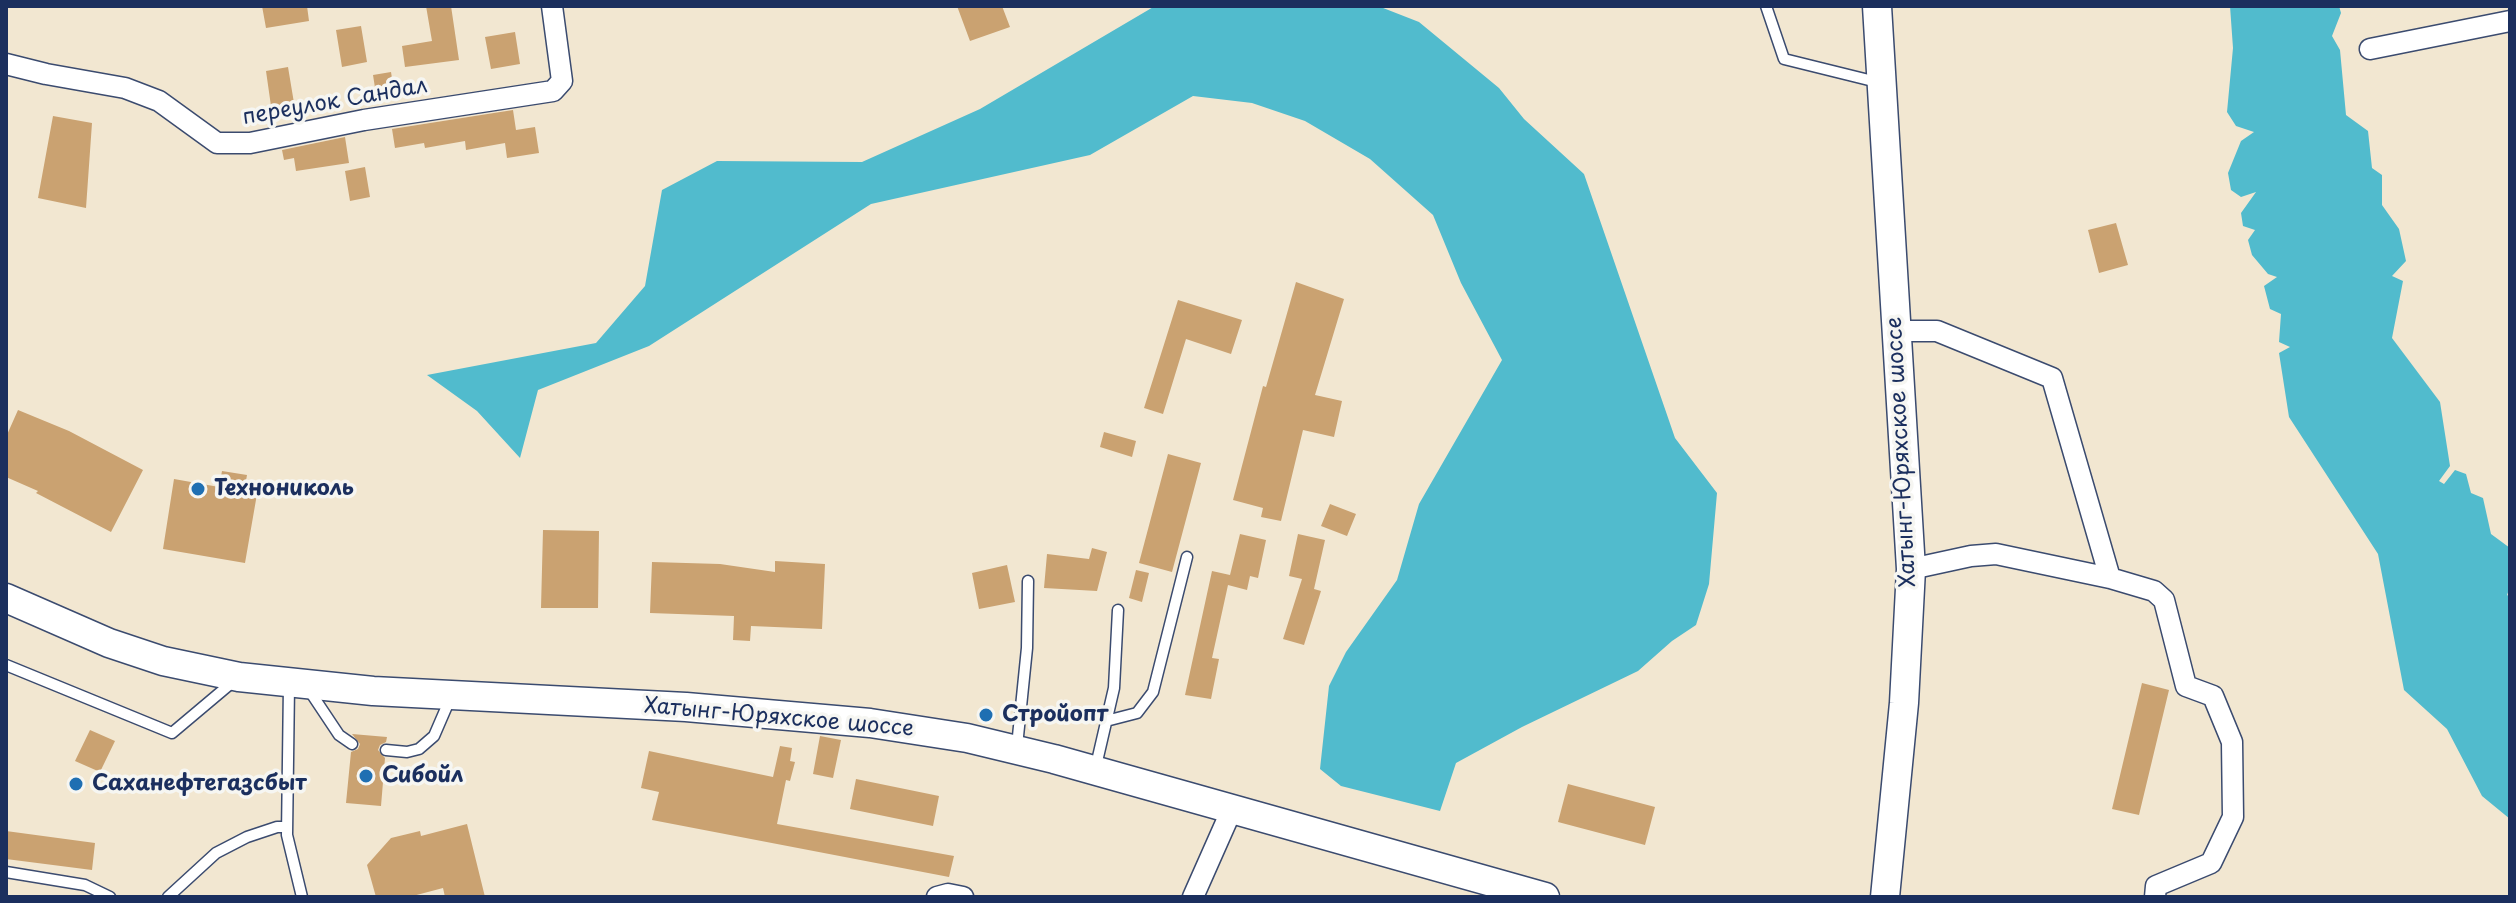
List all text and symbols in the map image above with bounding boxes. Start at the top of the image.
street label: переулок Сандал [241,73,429,131]
street label: Хатынг-Юряхское шоссе [1882,316,1922,588]
place label: Технониколь [214,476,354,502]
marker: Технониколь [189,480,207,498]
street label: Хатынг-Юряхское шоссе [643,693,915,743]
place label: Стройопт [1002,702,1108,728]
marker: Стройопт [977,706,995,724]
place label: Сибойл [382,763,464,789]
marker: Сибойл [357,767,375,785]
place label: Саханефтегазсбыт [92,771,307,797]
marker: Саханефтегазсбыт [67,775,85,793]

